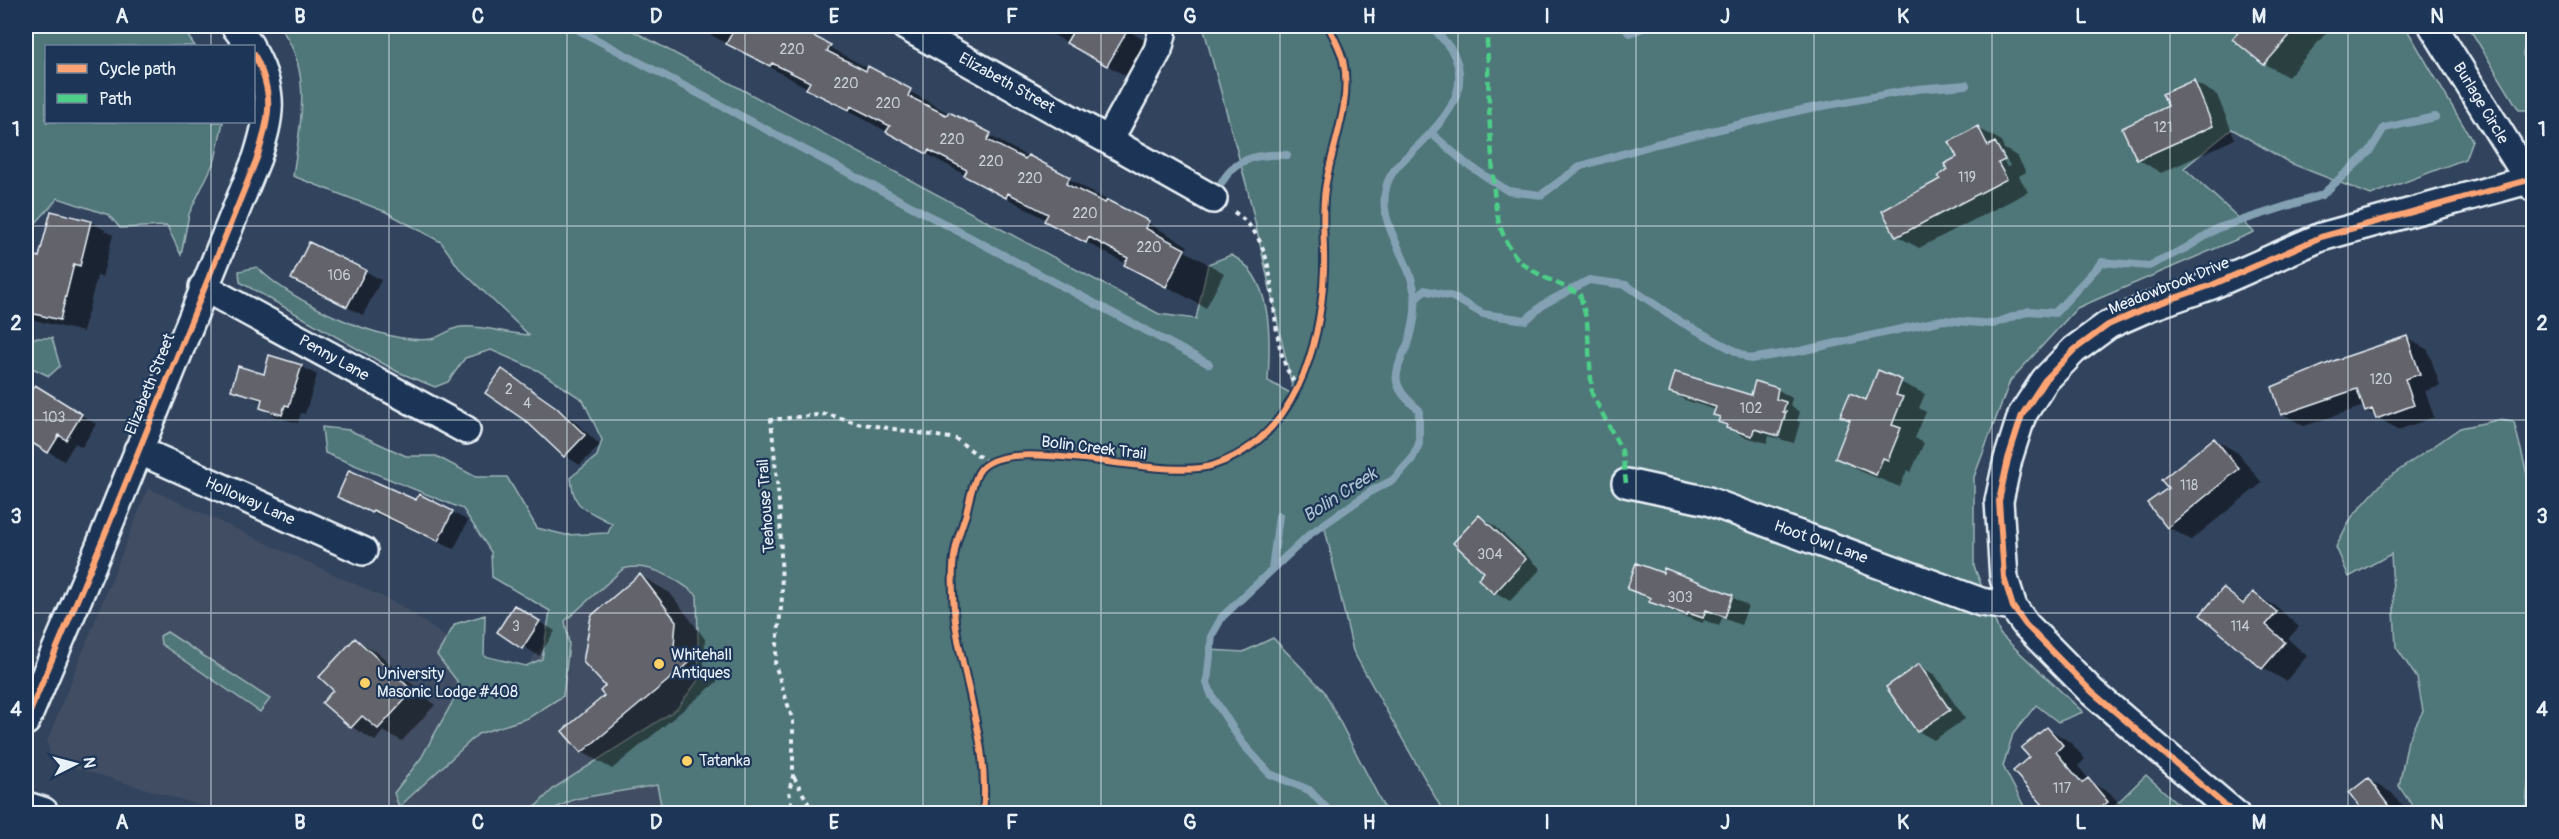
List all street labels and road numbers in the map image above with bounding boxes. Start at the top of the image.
street label: Elizabeth Street [955,48,1059,118]
street label: Burlage Circle [2449,59,2513,148]
street label: Meadowbrook Drive [2106,253,2232,319]
street label: Elizabeth Street [121,330,180,437]
street label: Penny Lane [295,330,373,386]
street label: Bolin Creek Trail [1040,432,1148,464]
street label: Teahouse Trail [753,458,779,554]
street label: Holloway Lane [202,472,298,530]
street label: Hoot Owl Lane [1771,516,1871,568]

